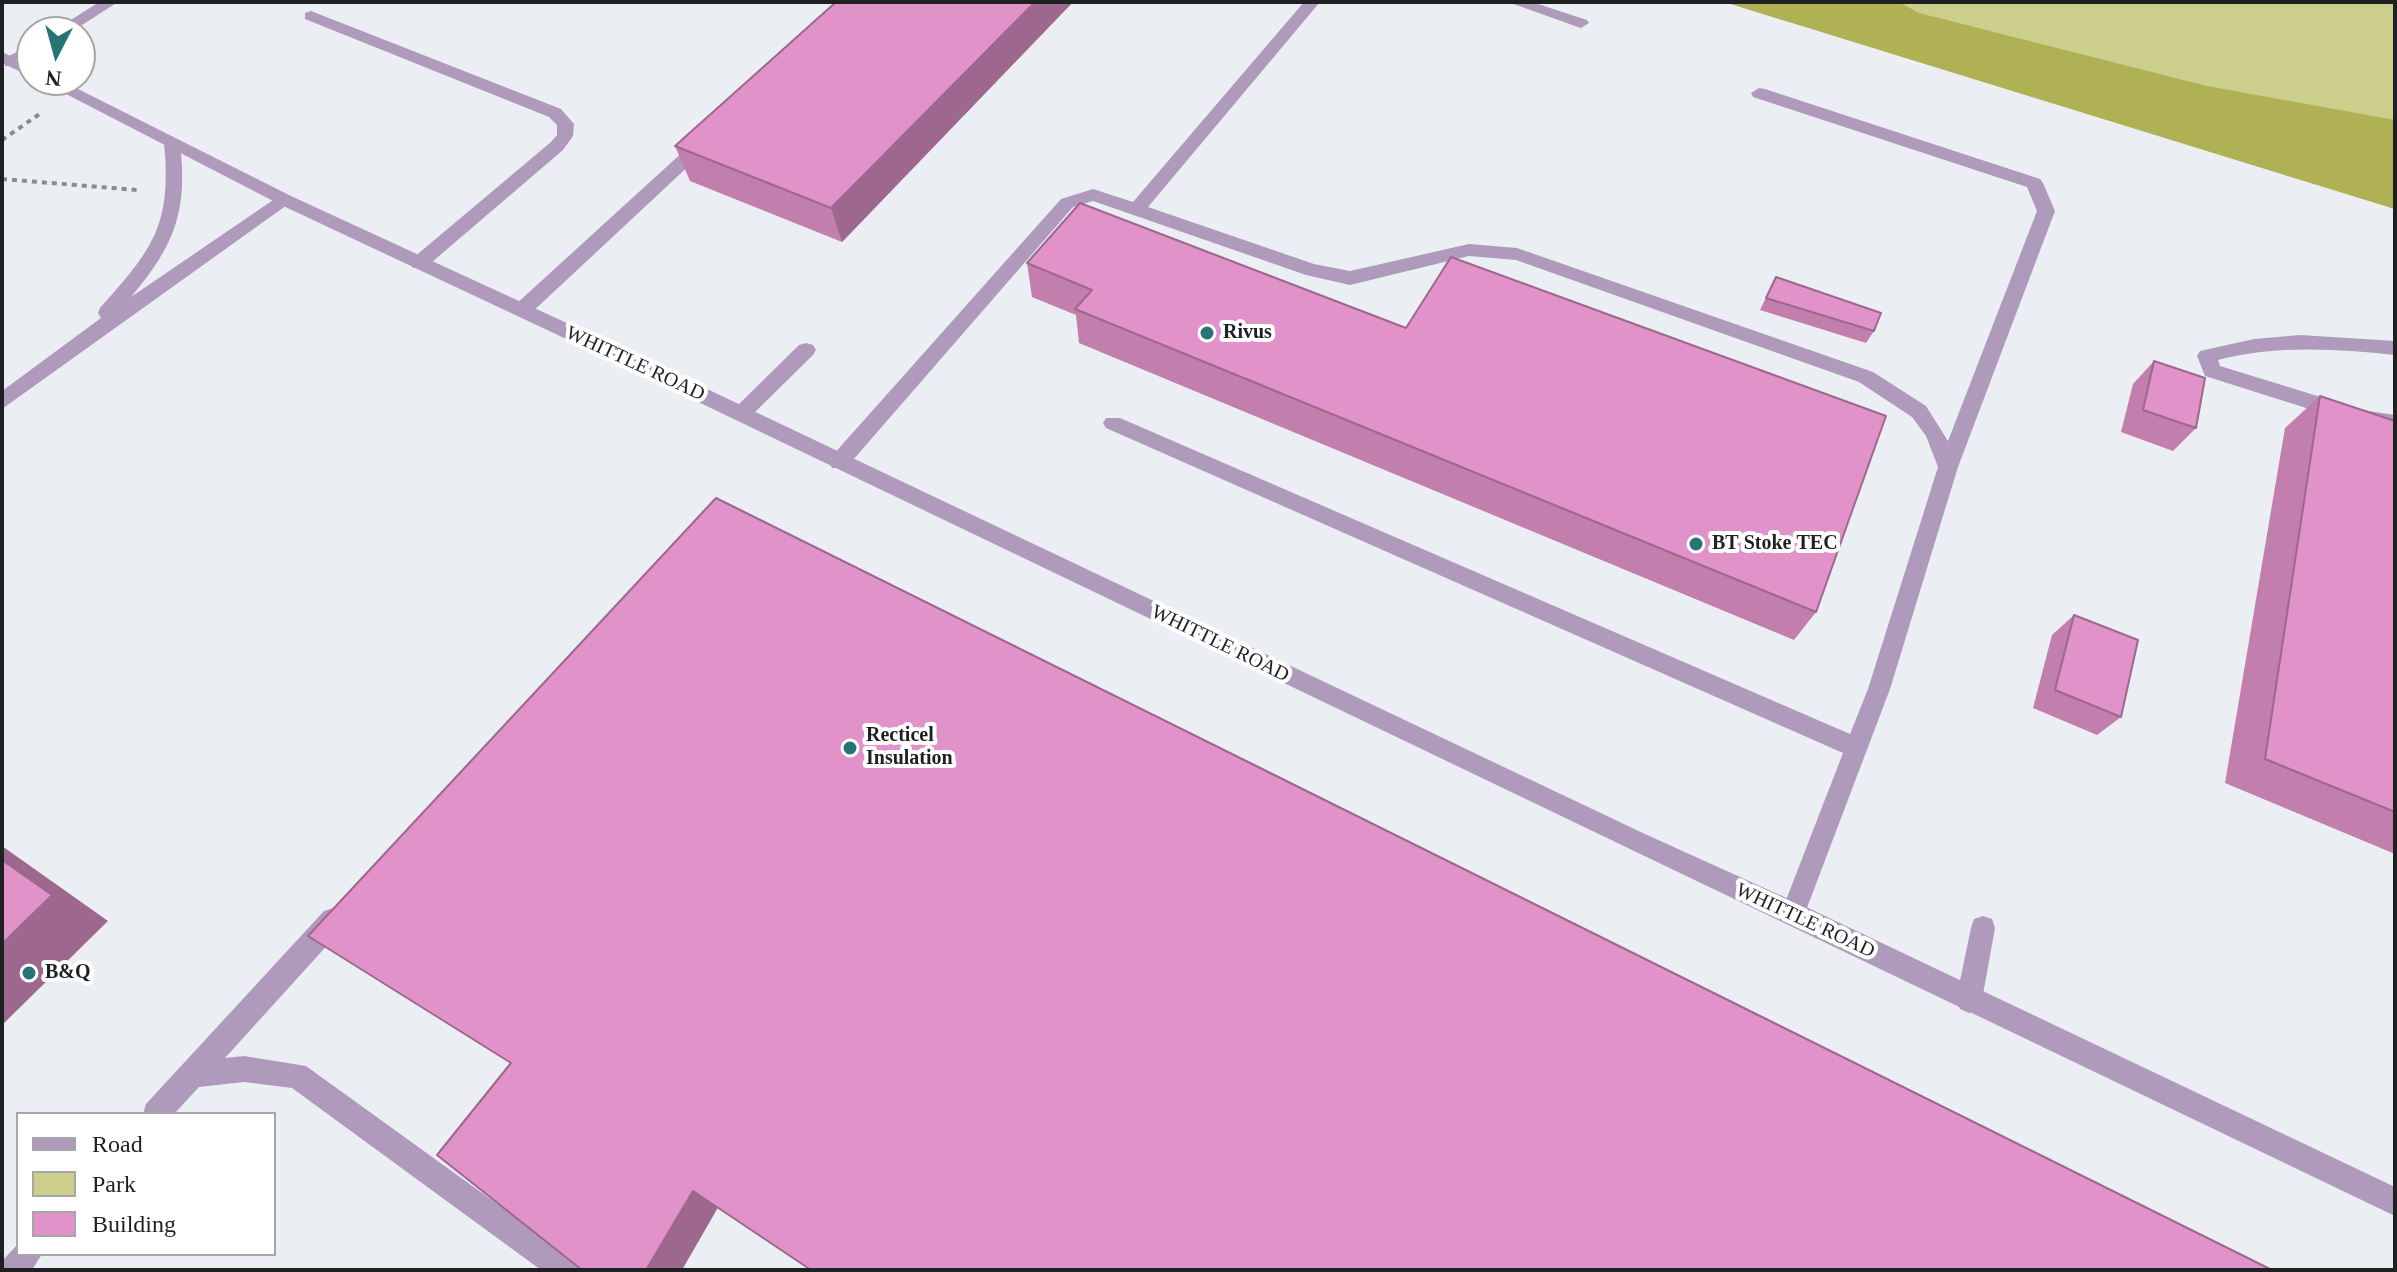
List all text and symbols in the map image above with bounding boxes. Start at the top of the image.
north arrow [16,16,96,96]
text: N [44,65,63,92]
street label: WHITTLE ROAD [562,321,708,407]
place label: Rivus [1223,321,1272,345]
marker: Rivus [1198,324,1216,342]
place label: BT Stoke TEC [1712,532,1838,556]
marker: BT Stoke TEC [1687,535,1705,553]
street label: WHITTLE ROAD [1147,600,1293,688]
place label: Recticel Insulation [866,724,953,771]
marker: Recticel Insulation [841,739,859,757]
street label: WHITTLE ROAD [1732,878,1878,964]
place label: B&Q [45,961,91,985]
marker: B&Q [20,964,38,982]
legend [16,1112,276,1256]
text: Road [92,1131,143,1157]
text: Park [92,1171,136,1197]
text: Building [92,1211,176,1237]

